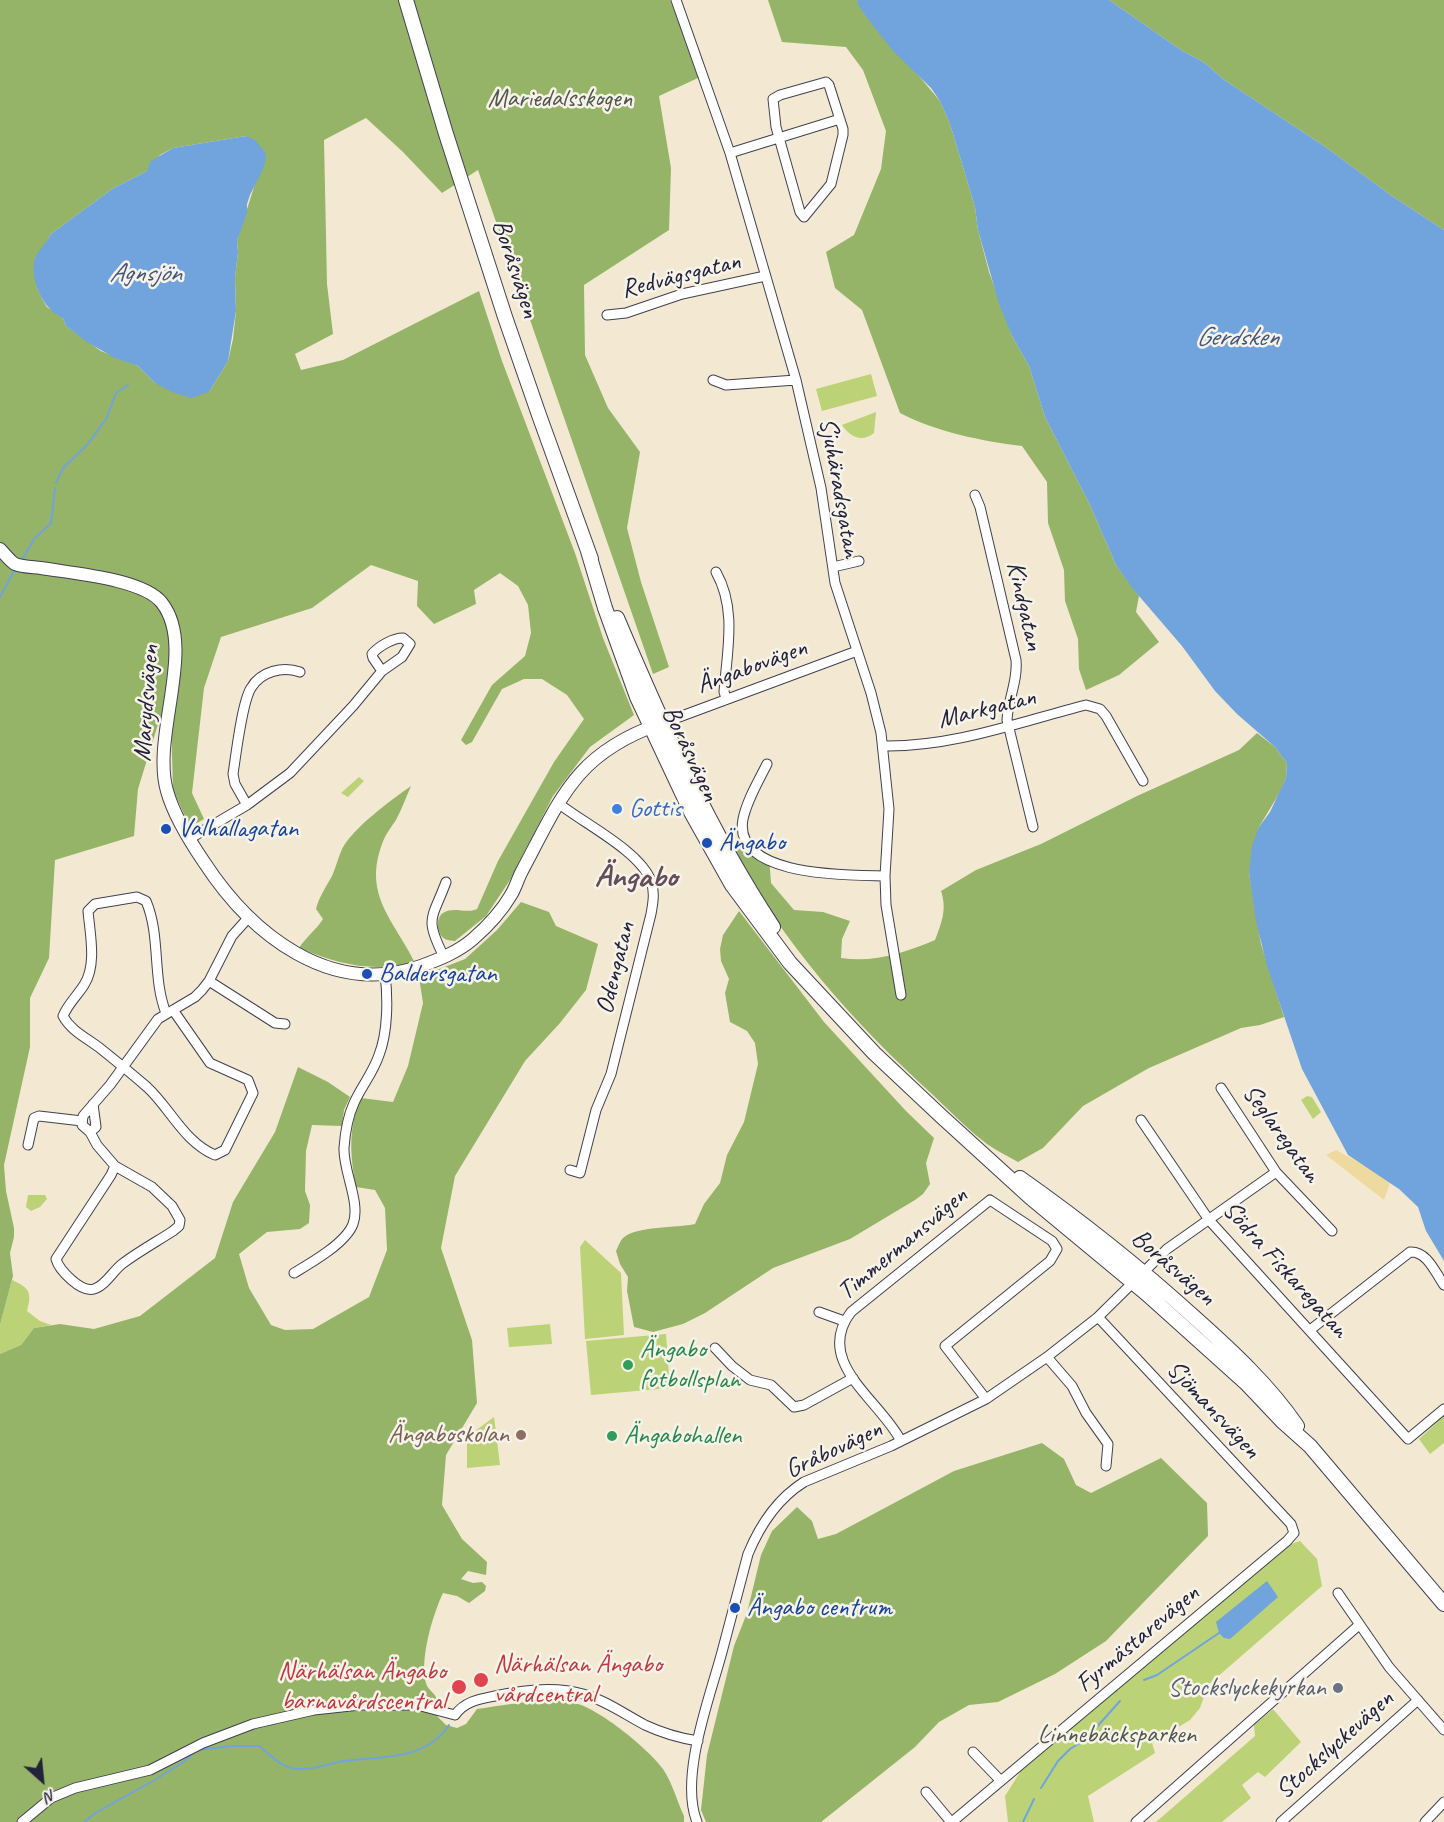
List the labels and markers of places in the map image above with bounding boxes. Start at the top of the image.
place label: Gottis [629,793,682,825]
marker: Gottis [610,802,624,816]
place label: Valhallagatan [178,813,298,845]
marker: Valhallagatan [159,822,173,836]
place label: Ängabo [719,827,785,859]
marker: Ängabo [700,836,714,850]
place label: Baldersgatan [379,958,497,990]
marker: Baldersgatan [360,967,374,981]
place label: Ängabo fotbollsplan [640,1334,740,1396]
marker: Ängabo fotbollsplan [621,1358,635,1372]
place label: Ängaboskolan [388,1419,509,1451]
place label: Ängabohallen [624,1420,741,1452]
marker: Ängaboskolan [514,1428,528,1442]
marker: Ängabohallen [605,1429,619,1443]
place label: Ängabo centrum [747,1592,892,1624]
marker: Ängabo centrum [728,1601,742,1615]
place label: Närhälsan Ängabo vårdcentral [494,1649,662,1710]
place label: Närhälsan Ängabo barnavårdscentral [278,1656,446,1718]
marker: Närhälsan Ängabo vårdcentral [472,1671,490,1689]
place label: Stockslyckekyrkan [1168,1672,1326,1704]
marker: Närhälsan Ängabo barnavårdscentral [450,1678,468,1696]
marker: Stockslyckekyrkan [1331,1681,1345,1695]

